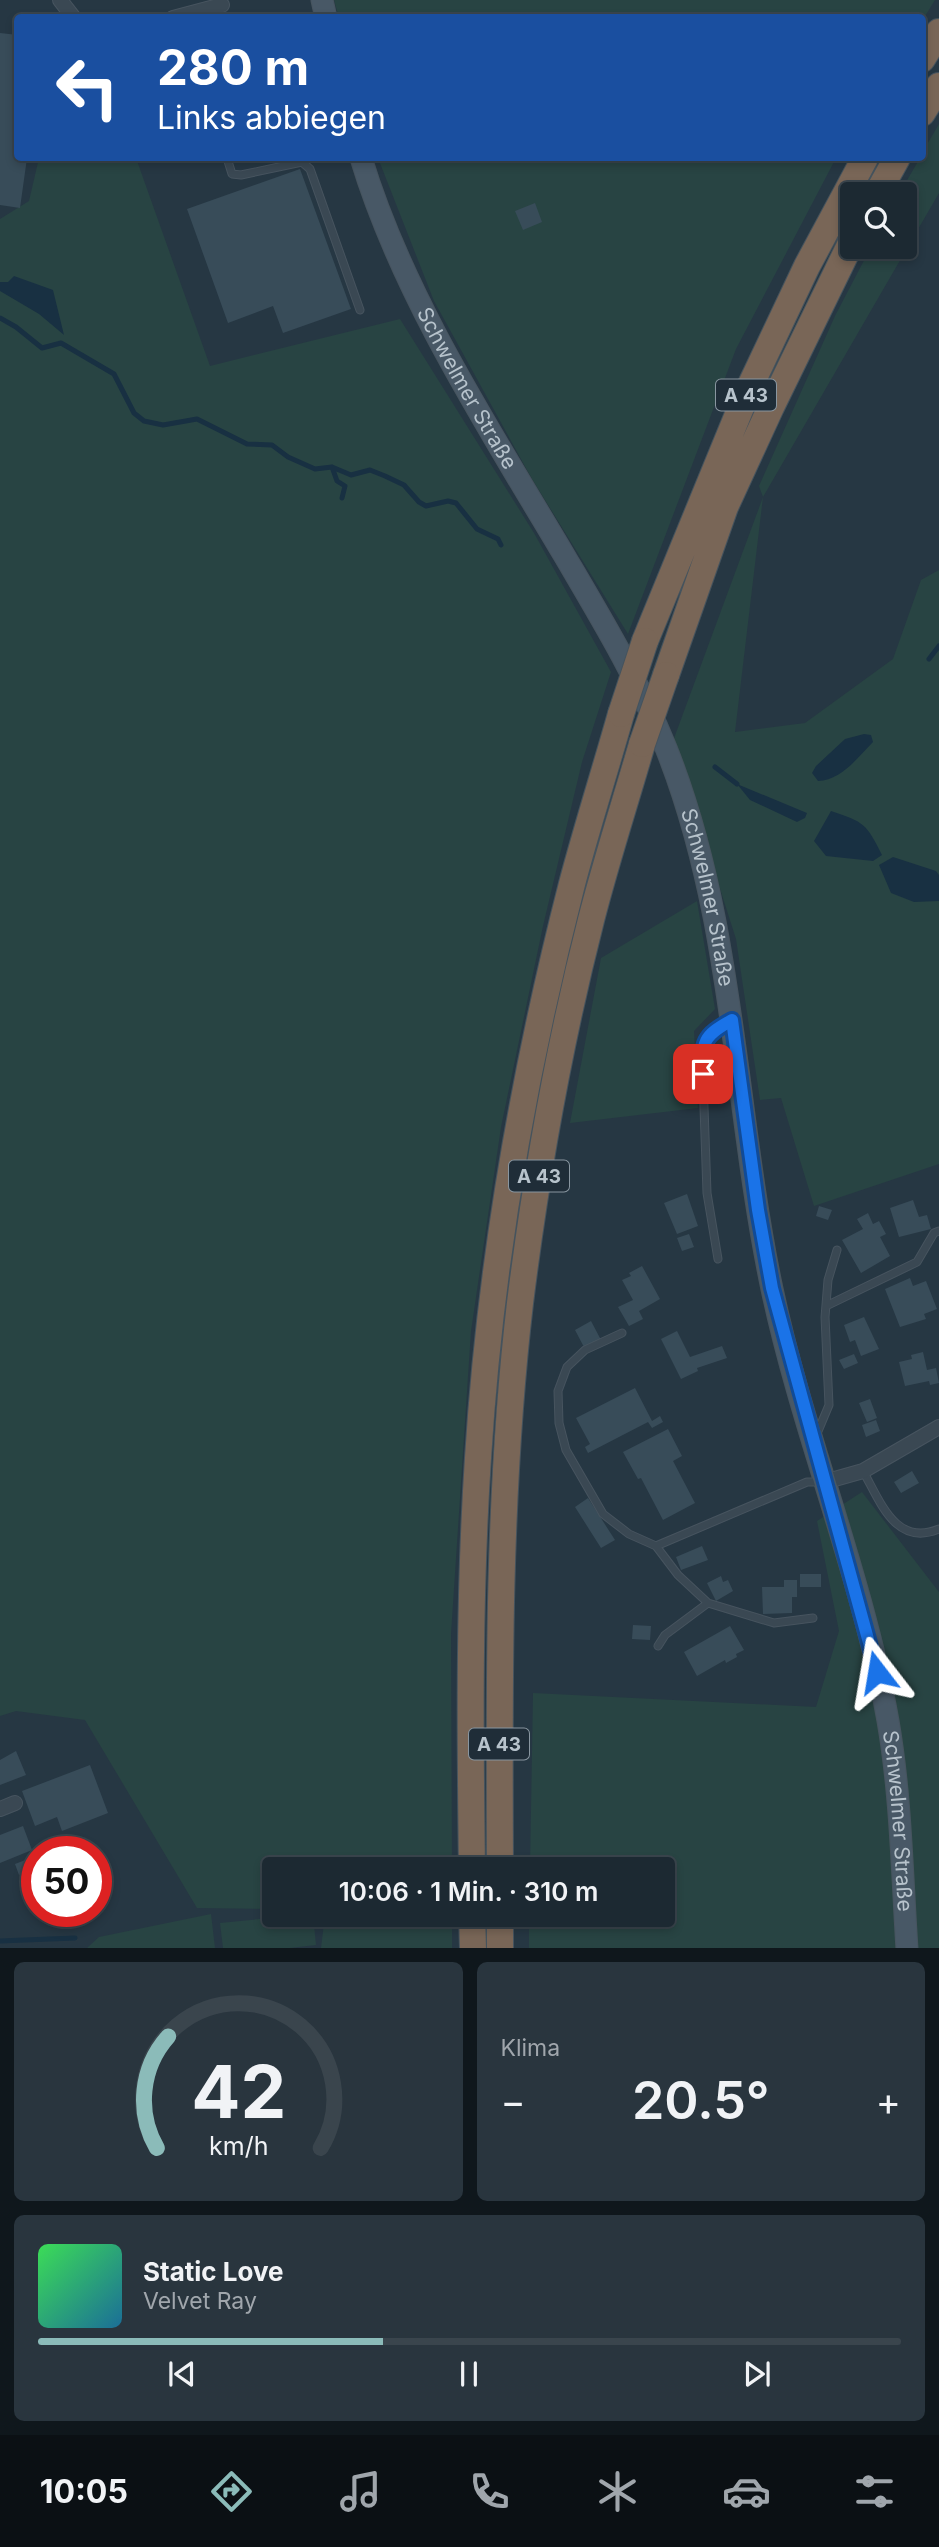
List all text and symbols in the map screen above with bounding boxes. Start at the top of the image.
text: 280 m [157,38,309,97]
icon: left [42,42,133,133]
text: Links abbiegen [157,98,386,137]
map controls [840,182,917,259]
button: search [840,182,917,259]
street label: Schwelmer Straße [412,303,523,474]
road number: A 43 [716,380,776,410]
street label: Schwelmer Straße [676,805,739,988]
pin [673,1044,733,1104]
icon: arrive [684,1055,722,1093]
road number: A 43 [509,1160,569,1192]
position arrow [840,1635,914,1709]
road number: A 43 [469,1728,529,1760]
street label: Schwelmer Straße [878,1728,918,1912]
speed limit sign: 50 [21,1836,112,1927]
text: 10:06 · 1 Min. · 310 m [339,1876,598,1907]
text: Klima [501,2034,560,2062]
text: 42 [191,2047,286,2136]
text: 20.5° [632,2069,770,2132]
text: − [501,2078,526,2124]
text: + [876,2078,901,2124]
text: km/h [209,2130,268,2160]
text: Static Love [143,2256,284,2287]
text: Velvet Ray [143,2287,257,2315]
icon: previous [163,2355,201,2393]
icon: pause [450,2355,488,2393]
icon: next [738,2355,776,2393]
icon: directions [207,2467,256,2516]
icon: music [336,2467,385,2516]
icon: phone [465,2467,514,2516]
icon: climate [593,2467,642,2516]
icon: car [722,2467,771,2516]
icon: filters [850,2467,899,2516]
text: 10:05 [40,2472,128,2511]

